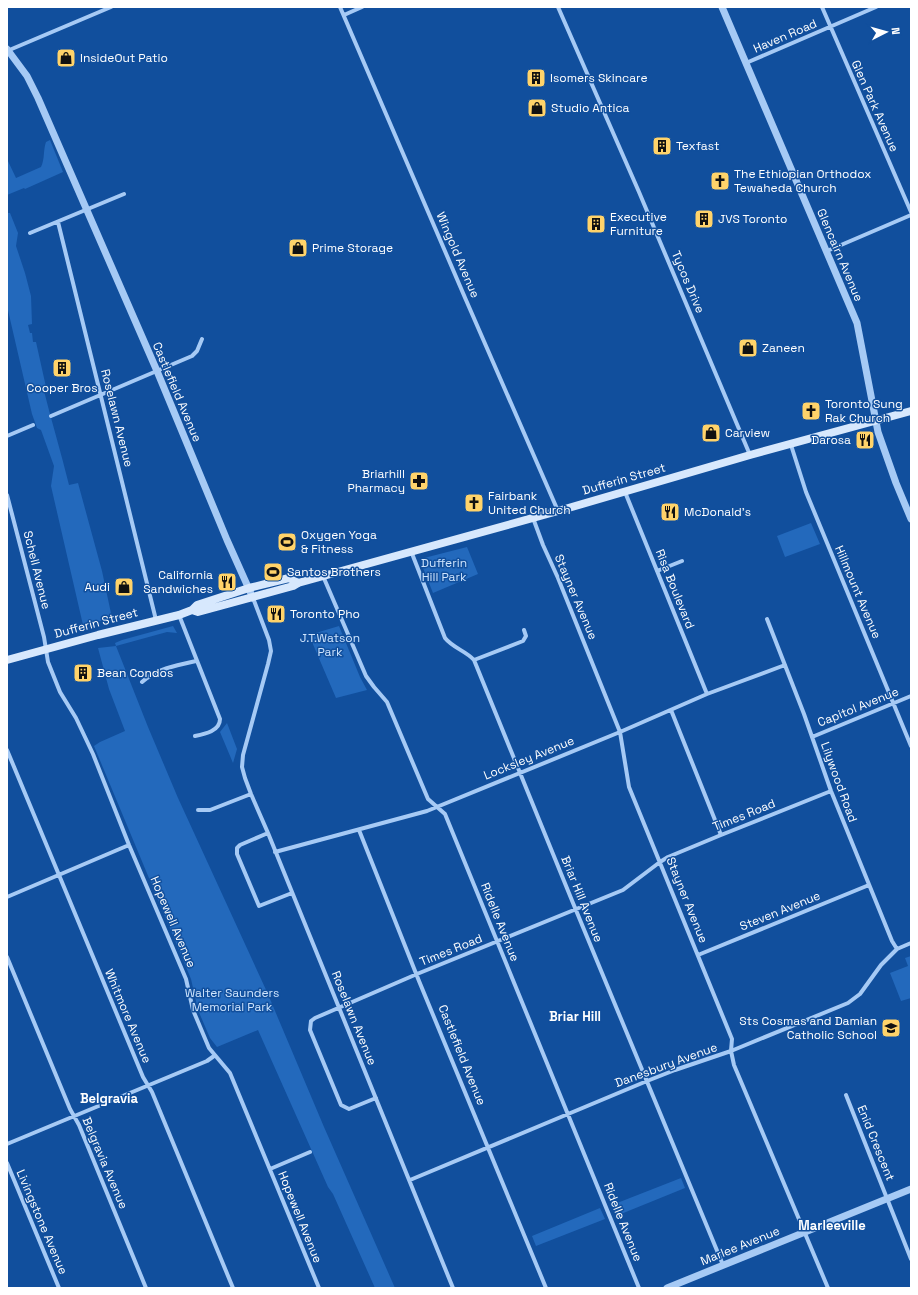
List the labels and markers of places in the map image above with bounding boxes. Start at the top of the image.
shop icon: InsideOut Patio [55,47,77,69]
place label: InsideOut Patio [80,50,168,66]
building icon: Isomers Skincare [525,67,547,89]
place label: Isomers Skincare [550,70,648,86]
shop icon: Studio Antica [526,97,548,119]
place label: Studio Antica [551,100,630,116]
building icon: Texfast [651,135,673,157]
place label: Texfast [676,138,719,154]
place label: The Ethiopian Orthodox Tewaheda Church [734,166,871,196]
church icon: The Ethiopian Orthodox Tewaheda Church [709,170,731,192]
building icon: JVS Toronto [693,208,715,230]
place label: Executive Furniture [610,209,667,239]
place label: JVS Toronto [718,211,787,227]
building icon: Executive Furniture [585,213,607,235]
shop icon: Prime Storage [287,237,309,259]
place label: Prime Storage [312,240,393,256]
shop icon: Zaneen [737,337,759,359]
place label: Zaneen [762,340,805,356]
building icon: Cooper Bros [51,357,73,379]
place label: Cooper Bros [27,380,97,396]
place label: Toronto Sung Rak Church [825,396,903,426]
church icon: Toronto Sung Rak Church [800,400,822,422]
shop icon: Carview [700,422,722,444]
place label: Carview [725,425,770,441]
restaurant icon: Darosa [854,429,876,451]
place label: Darosa [811,432,851,448]
place label: Briarhill Pharmacy [347,466,405,496]
pharmacy icon: Briarhill Pharmacy [408,470,430,492]
place label: Fairbank United Church [488,488,571,518]
church icon: Fairbank United Church [463,492,485,514]
restaurant icon: McDonald's [659,501,681,523]
place label: McDonald's [684,504,751,520]
place label: Oxygen Yoga & Fitness [301,527,377,557]
sports icon: Oxygen Yoga & Fitness [276,531,298,553]
sports icon: Santos Brothers [262,561,284,583]
place label: Santos Brothers [287,564,381,580]
place label: California Sandwiches [143,567,213,597]
restaurant icon: California Sandwiches [216,571,238,593]
shop icon: Audi [113,576,135,598]
place label: Audi [84,579,110,595]
restaurant icon: Toronto Pho [265,603,287,625]
place label: Toronto Pho [290,606,360,622]
building icon: Bean Condos [72,662,94,684]
place label: Bean Condos [97,665,173,681]
place label: Sts Cosmas and Damian Catholic School [739,1013,877,1043]
school or university icon: Sts Cosmas and Damian Catholic School [880,1017,902,1039]

